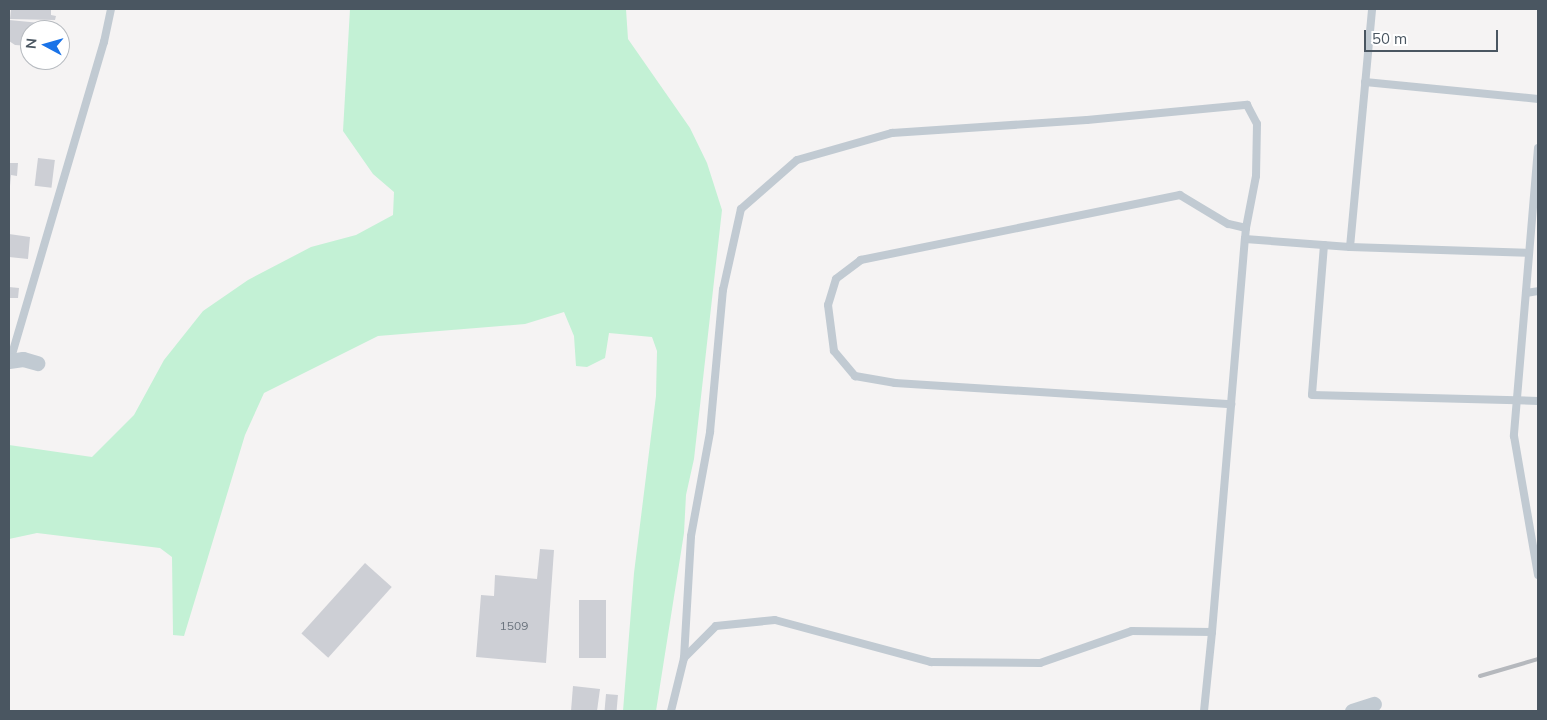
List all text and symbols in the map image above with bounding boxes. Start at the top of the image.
north arrow [20,20,70,70]
scale bar [1367,20,1501,52]
text: 50 m [1372,29,1407,48]
text: N [22,37,41,50]
house number: 1509 [500,619,528,633]

